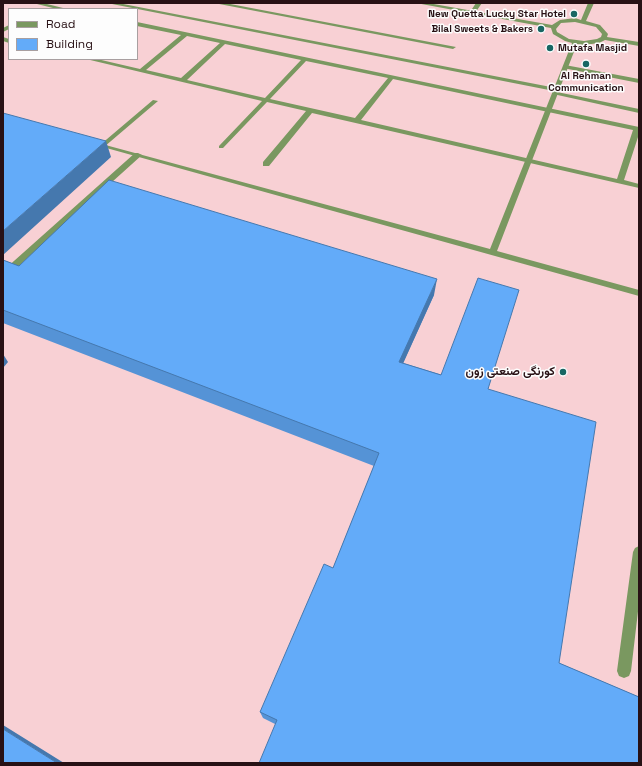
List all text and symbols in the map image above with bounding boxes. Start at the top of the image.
legend [8,8,138,60]
place label: New Quetta Lucky Star Hotel [428,8,566,20]
marker: New Quetta Lucky Star Hotel [569,9,579,19]
text: Road [46,16,75,32]
place label: Bilal Sweets & Bakers [431,23,533,35]
marker: Bilal Sweets & Bakers [536,24,546,34]
text: Building [46,36,93,52]
place label: Mutafa Masjid [558,42,627,54]
marker: Mutafa Masjid [545,43,555,53]
marker: Al Rehman Communication [581,59,591,69]
place label: Al Rehman Communication [548,70,624,94]
place label: کورنگی صنعتی زون [466,365,555,379]
marker: کورنگی صنعتی زون [558,367,568,377]

